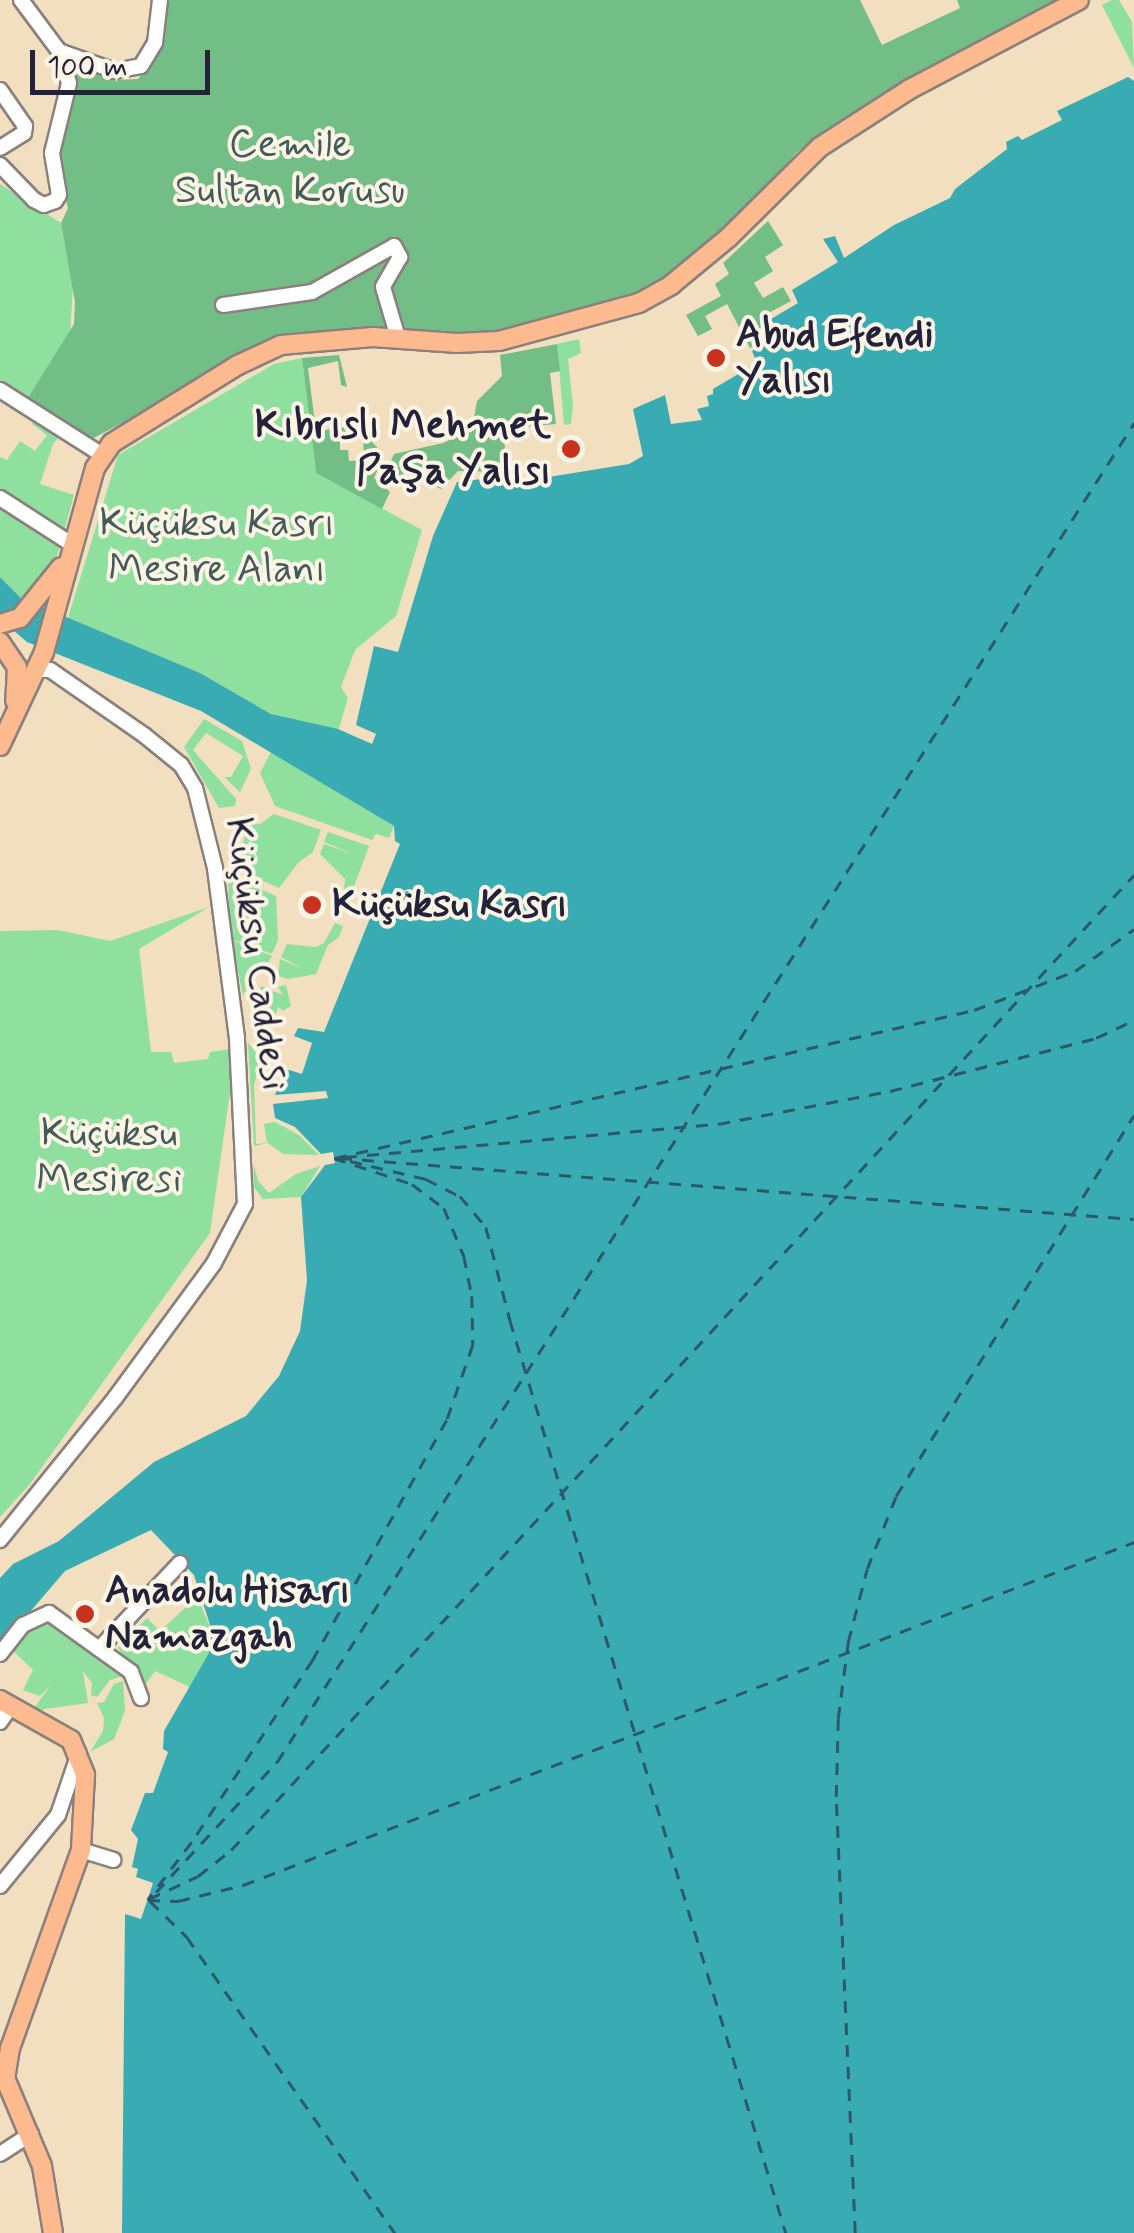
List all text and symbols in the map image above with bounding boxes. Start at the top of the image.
scale bar [35,30,215,92]
text: 100 m [47,48,128,87]
park label: Cemile Sultan Korusu [174,121,406,215]
place label: Abud Efendi Yalısı [736,311,938,405]
marker: Abud Efendi Yalısı [705,347,727,369]
place label: Kıbrıslı Mehmet Paşa Yalısı [255,402,551,496]
marker: Kıbrıslı Mehmet Paşa Yalısı [560,438,582,460]
park label: Küçüksu Kasrı Mesire Alanı [95,500,339,594]
street label: Küçüksu Caddesi [213,810,299,1098]
place label: Küçüksu Kasrı [332,881,576,929]
marker: Küçüksu Kasrı [301,894,323,916]
park label: Küçüksu Mesiresi [36,1110,182,1204]
place label: Anadolu Hisarı Namazgah [105,1567,346,1661]
marker: Anadolu Hisarı Namazgah [74,1603,96,1625]

